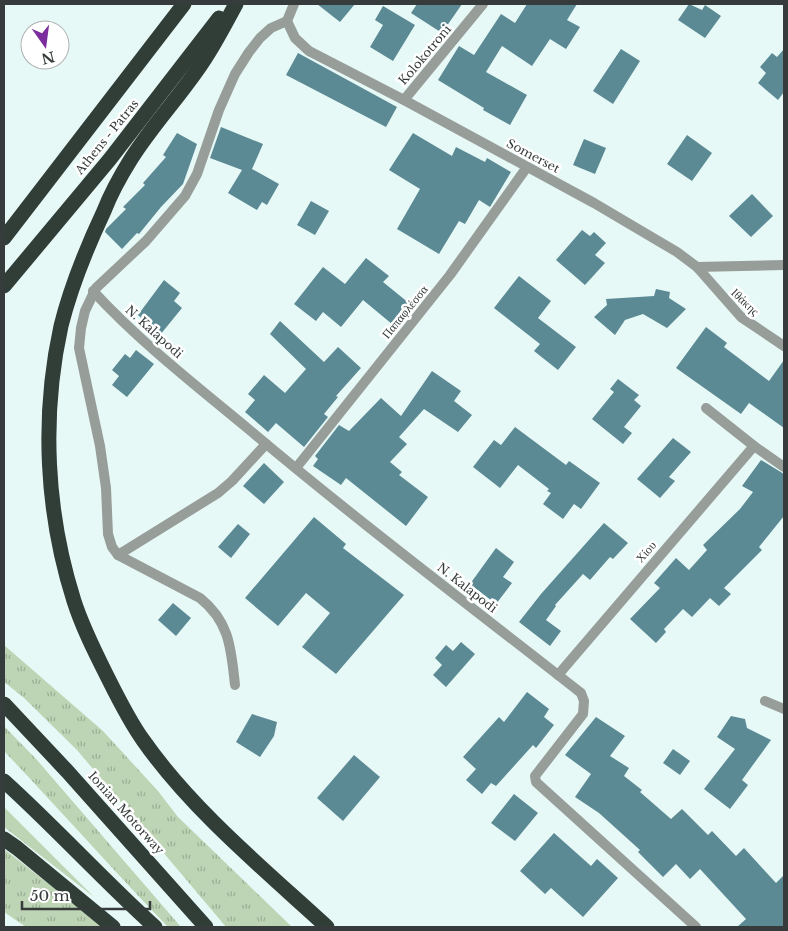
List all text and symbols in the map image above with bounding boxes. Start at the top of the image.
north arrow [20,20,70,70]
street label: Kolokotroni [395,22,454,88]
text: N [40,47,57,68]
street label: Athens - Patras [71,96,141,178]
street label: Somerset [504,135,563,176]
street label: Παπαφλέσσα [379,281,431,341]
street label: Ιθάκης [728,285,763,319]
street label: N. Kalapodi [123,302,186,361]
street label: Χίου [632,538,659,566]
street label: N. Kalapodi [434,560,500,616]
street label: Ionian Motorway [85,768,168,857]
scale bar [22,878,150,910]
text: 50 m [30,886,70,905]

